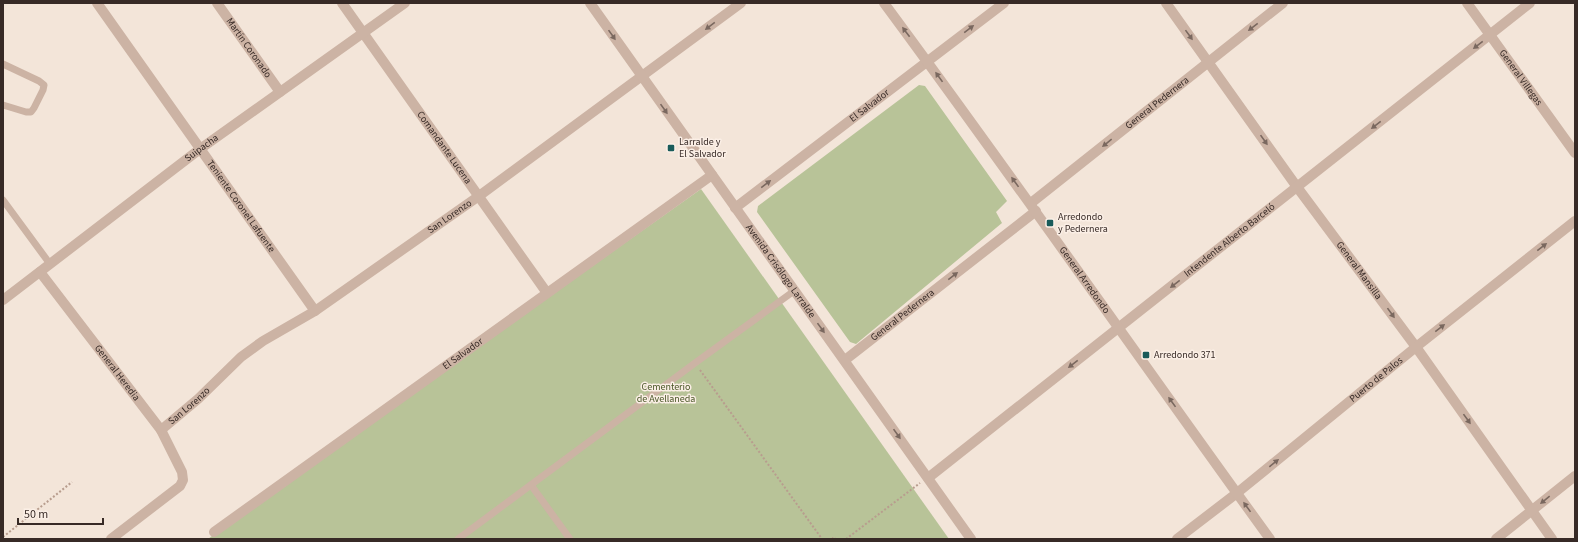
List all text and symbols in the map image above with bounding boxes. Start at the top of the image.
street label: Martín Coronado [223,15,275,81]
one-way arrow [704,22,715,30]
one-way arrow [1247,23,1258,32]
one-way arrow [964,25,975,33]
one-way arrow [901,27,910,38]
one-way arrow [1185,29,1193,40]
one-way arrow [608,30,616,40]
one-way arrow [1472,40,1483,49]
street label: General Villegas [1496,47,1546,109]
one-way arrow [934,71,943,82]
street label: General Pedernera [1122,73,1192,133]
street label: El Salvador [847,86,893,125]
one-way arrow [660,104,668,114]
street label: Comandante Lucena [414,108,475,187]
one-way arrow [1370,121,1381,129]
street label: Suipacha [182,131,221,165]
place label: Larralde y El Salvador [679,135,726,161]
one-way arrow [1260,135,1268,146]
one-way arrow [1102,138,1113,147]
marker: Larralde y El Salvador [666,143,676,153]
street label: Teniente Coronel Lafuente [203,157,278,255]
one-way arrow [1011,176,1019,187]
one-way arrow [761,181,771,189]
street label: San Lorenzo [425,196,475,237]
street label: Intendente Alberto Barceló [1181,200,1278,280]
place label: Arredondo y Pedernera [1058,210,1108,236]
marker: Arredondo y Pedernera [1045,218,1055,228]
street label: Avenida Crisólogo Larralde [742,222,819,321]
street label: General Mansilla [1333,239,1385,302]
one-way arrow [1536,243,1547,252]
street label: General Arredondo [1056,244,1113,316]
one-way arrow [947,272,958,280]
one-way arrow [1169,279,1180,288]
street label: General Pedernera [868,286,937,344]
one-way arrow [1386,308,1395,319]
one-way arrow [817,323,825,334]
one-way arrow [1434,324,1445,332]
street label: El Salvador [440,334,486,373]
street label: General Heredia [91,342,143,404]
place label: Arredondo 371 [1154,348,1216,362]
marker: Arredondo 371 [1141,350,1151,360]
street label: Puerto de Palos [1346,354,1406,406]
one-way arrow [1067,360,1078,369]
park label: Cementerio de Avellaneda [637,380,695,406]
street label: San Lorenzo [165,384,213,428]
one-way arrow [1168,396,1176,407]
one-way arrow [1463,413,1471,424]
one-way arrow [893,429,901,439]
one-way arrow [1268,458,1279,467]
one-way arrow [1539,496,1550,504]
scale bar [18,500,103,526]
one-way arrow [1243,502,1252,513]
text: 50 m [24,506,48,523]

